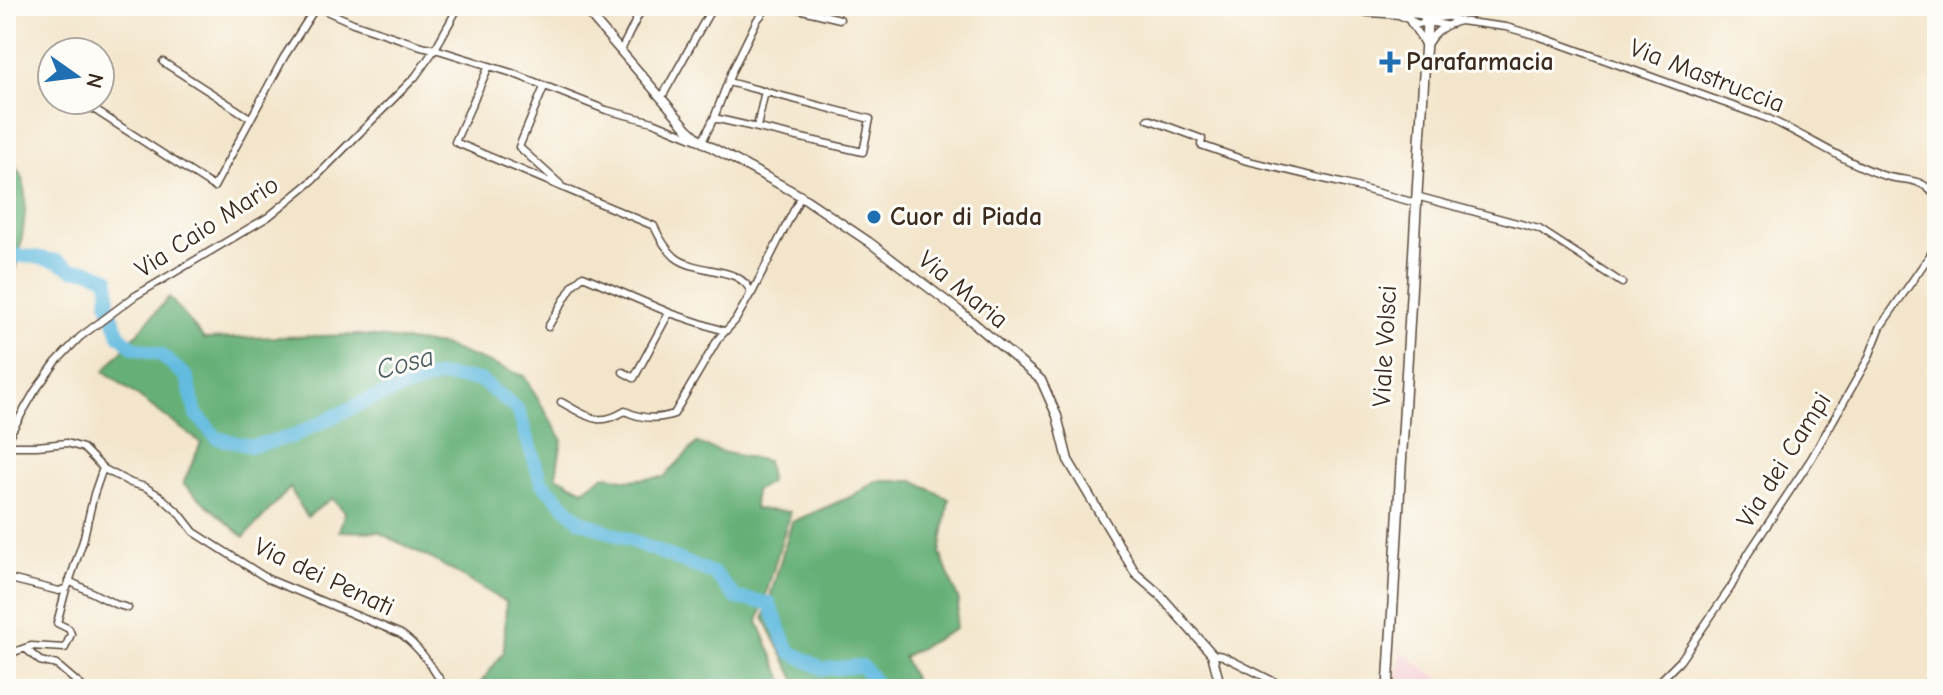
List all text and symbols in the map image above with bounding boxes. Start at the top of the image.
street label: Via Mastruccia [1625,33,1789,119]
north arrow [36,36,116,116]
place label: Parafarmacia [1406,47,1554,77]
marker: Parafarmacia [1381,53,1399,71]
text: N [80,70,109,91]
street label: Via Caio Mario [130,170,284,284]
place label: Cuor di Piada [890,202,1042,232]
marker: Cuor di Piada [865,208,883,226]
street label: Via Maria [912,245,1014,335]
street label: Viale Volsci [1367,284,1403,408]
water label: Cosa [373,340,437,386]
street label: Via dei Campi [1730,387,1838,533]
street label: Via dei Penati [249,532,399,622]

